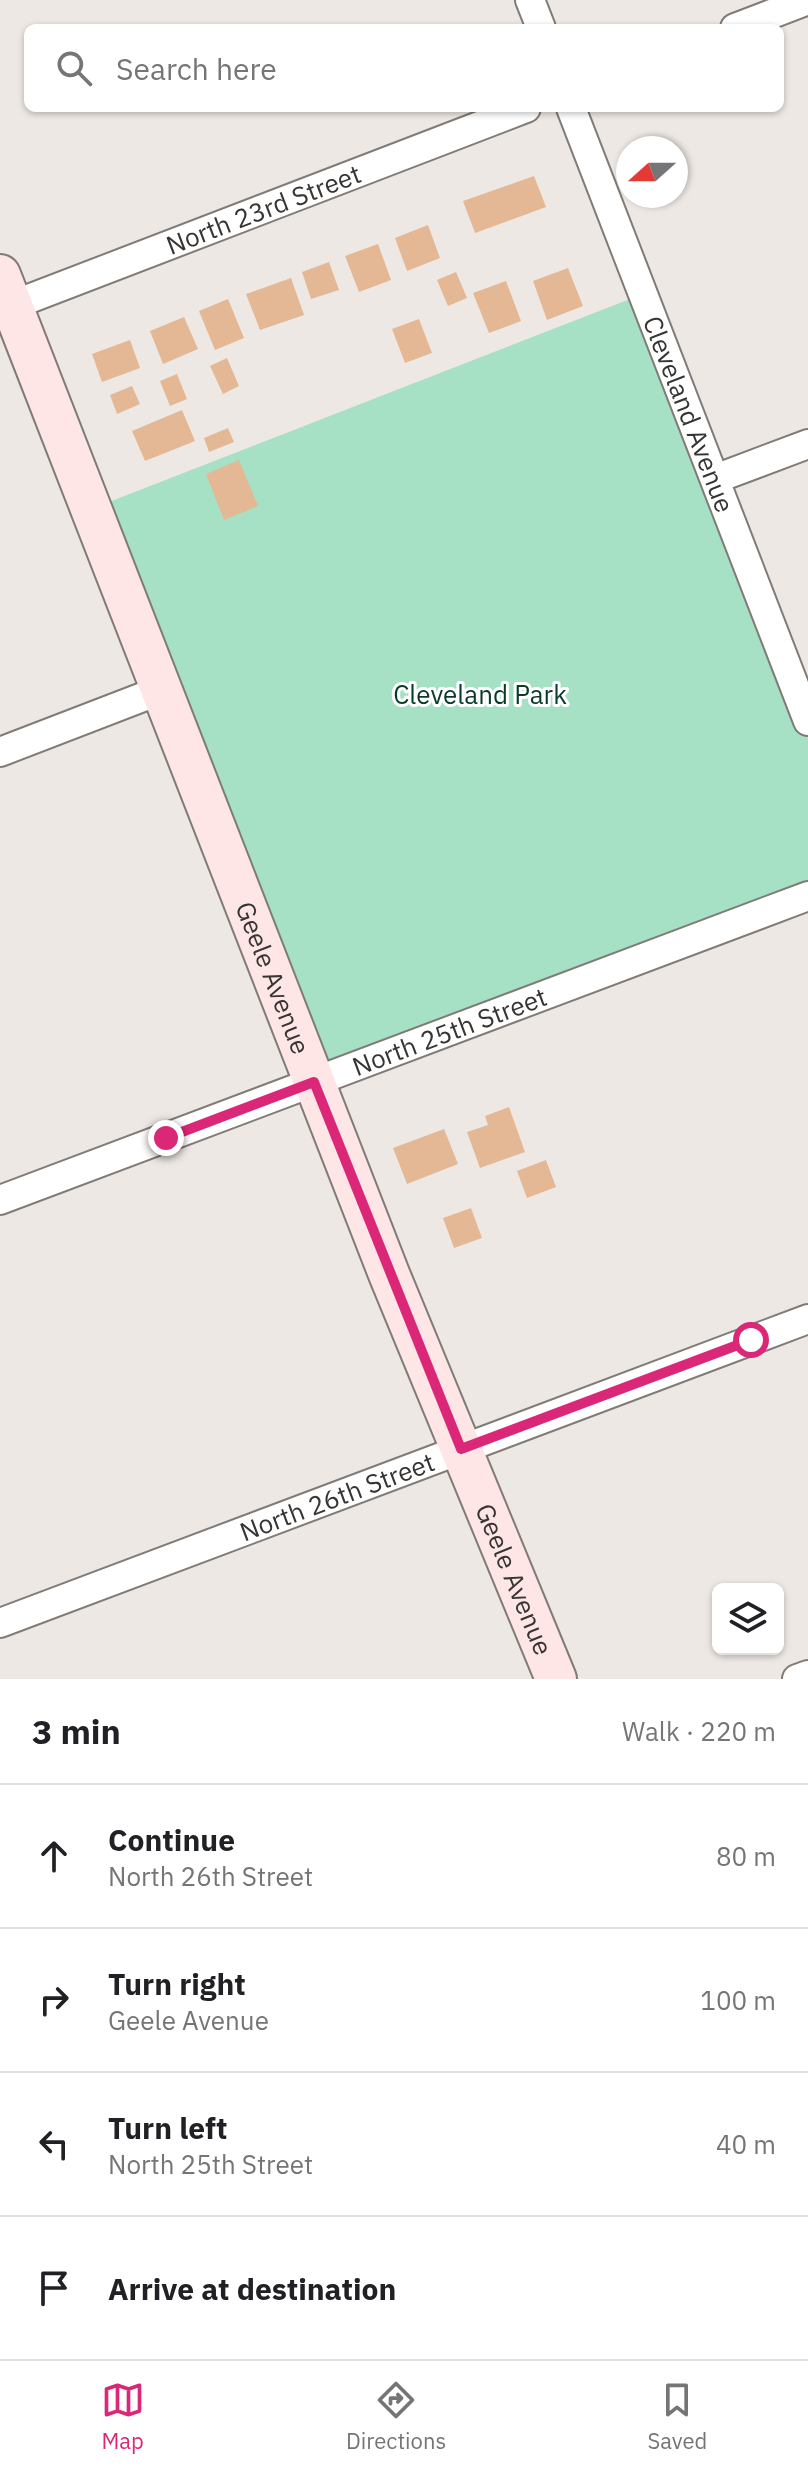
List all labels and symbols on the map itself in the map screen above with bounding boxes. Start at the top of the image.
north arrow [616,136,688,208]
street label: North 23rd Street [161,156,365,262]
street label: Cleveland Avenue [636,311,743,517]
park label: Cleveland Park [393,677,567,711]
street label: Geele Avenue [229,896,319,1059]
street label: North 25th Street [347,979,551,1083]
route end [148,1120,184,1156]
route start [733,1322,769,1358]
street label: North 26th Street [235,1444,439,1548]
street label: Geele Avenue [468,1498,561,1660]

